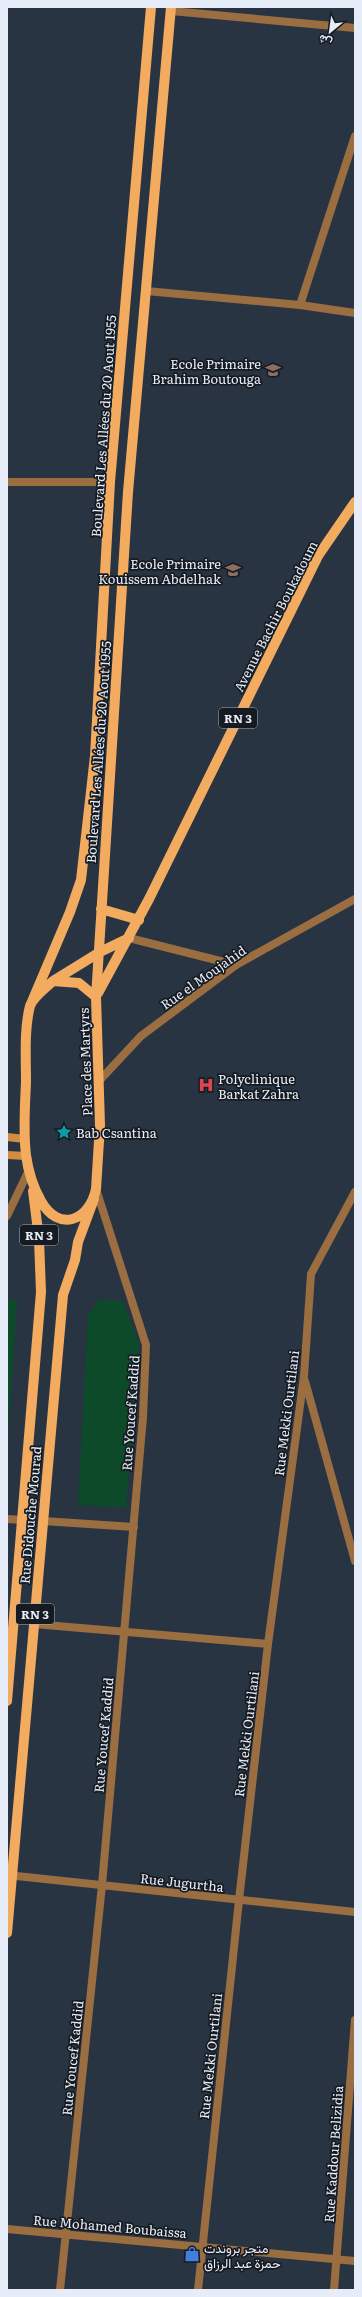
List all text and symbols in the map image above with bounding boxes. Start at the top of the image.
north arrow [310,12,350,52]
text: ش [315,31,334,52]
street label: Boulevard Les Allées du 20 Aout 1955 [86,314,120,538]
place label: Ecole Primaire Brahim Boutouga [152,354,261,388]
school or university icon: Ecole Primaire Brahim Boutouga [264,361,282,379]
street label: Avenue Bachir Boukadoum [229,537,322,695]
place label: Ecole Primaire Kouissem Abdelhak [98,554,222,588]
school or university icon: Ecole Primaire Kouissem Abdelhak [224,561,242,579]
street label: Boulevard Les Allées du 20 Aout 1955 [81,640,115,864]
road number: RN 3 [219,708,257,728]
street label: Rue el Moujahid [156,940,250,1014]
street label: Place des Martyrs [74,1007,96,1116]
place label: Polyclinique Barkat Zahra [218,1069,299,1103]
hospital icon: Polyclinique Barkat Zahra [197,1076,215,1094]
place icon: Bab Csantina [55,1123,73,1141]
place label: Bab Csantina [76,1123,157,1142]
road number: RN 3 [20,1225,58,1245]
street label: Rue Mekki Ourtilani [269,1348,303,1477]
street label: Rue Youcef Kaddid [116,1355,144,1471]
street label: Rue Didouche Mourad [15,1445,45,1585]
road number: RN 3 [16,1604,54,1624]
street label: Rue Mekki Ourtilani [229,1669,263,1798]
street label: Rue Youcef Kaddid [88,1676,118,1793]
street label: Rue Jugurtha [139,1868,225,1896]
street label: Rue Mekki Ourtilani [194,1991,226,2120]
street label: Rue Youcef Kaddid [57,1999,87,2117]
street label: Rue Kaddour Belizidia [319,2085,347,2223]
street label: Rue Mohamed Boubaissa [32,2210,188,2242]
place label: متجر بروندت حمزة عبد الرزاق [204,2238,281,2272]
shop icon: متجر بروندت حمزة عبد الرزاق [183,2245,201,2263]

